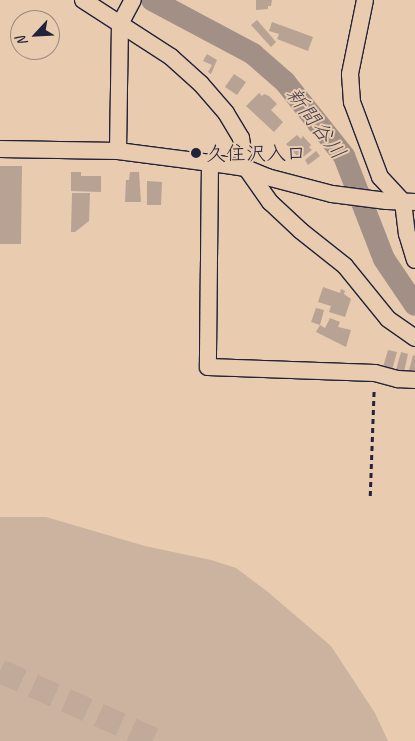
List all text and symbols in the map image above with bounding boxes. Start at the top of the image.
north arrow [10,10,60,60]
text: N [12,34,31,49]
water label: 新間谷川 [281,82,351,164]
place label: 久住沢入口 [206,141,306,165]
marker: 久住沢入口 [190,147,202,159]

